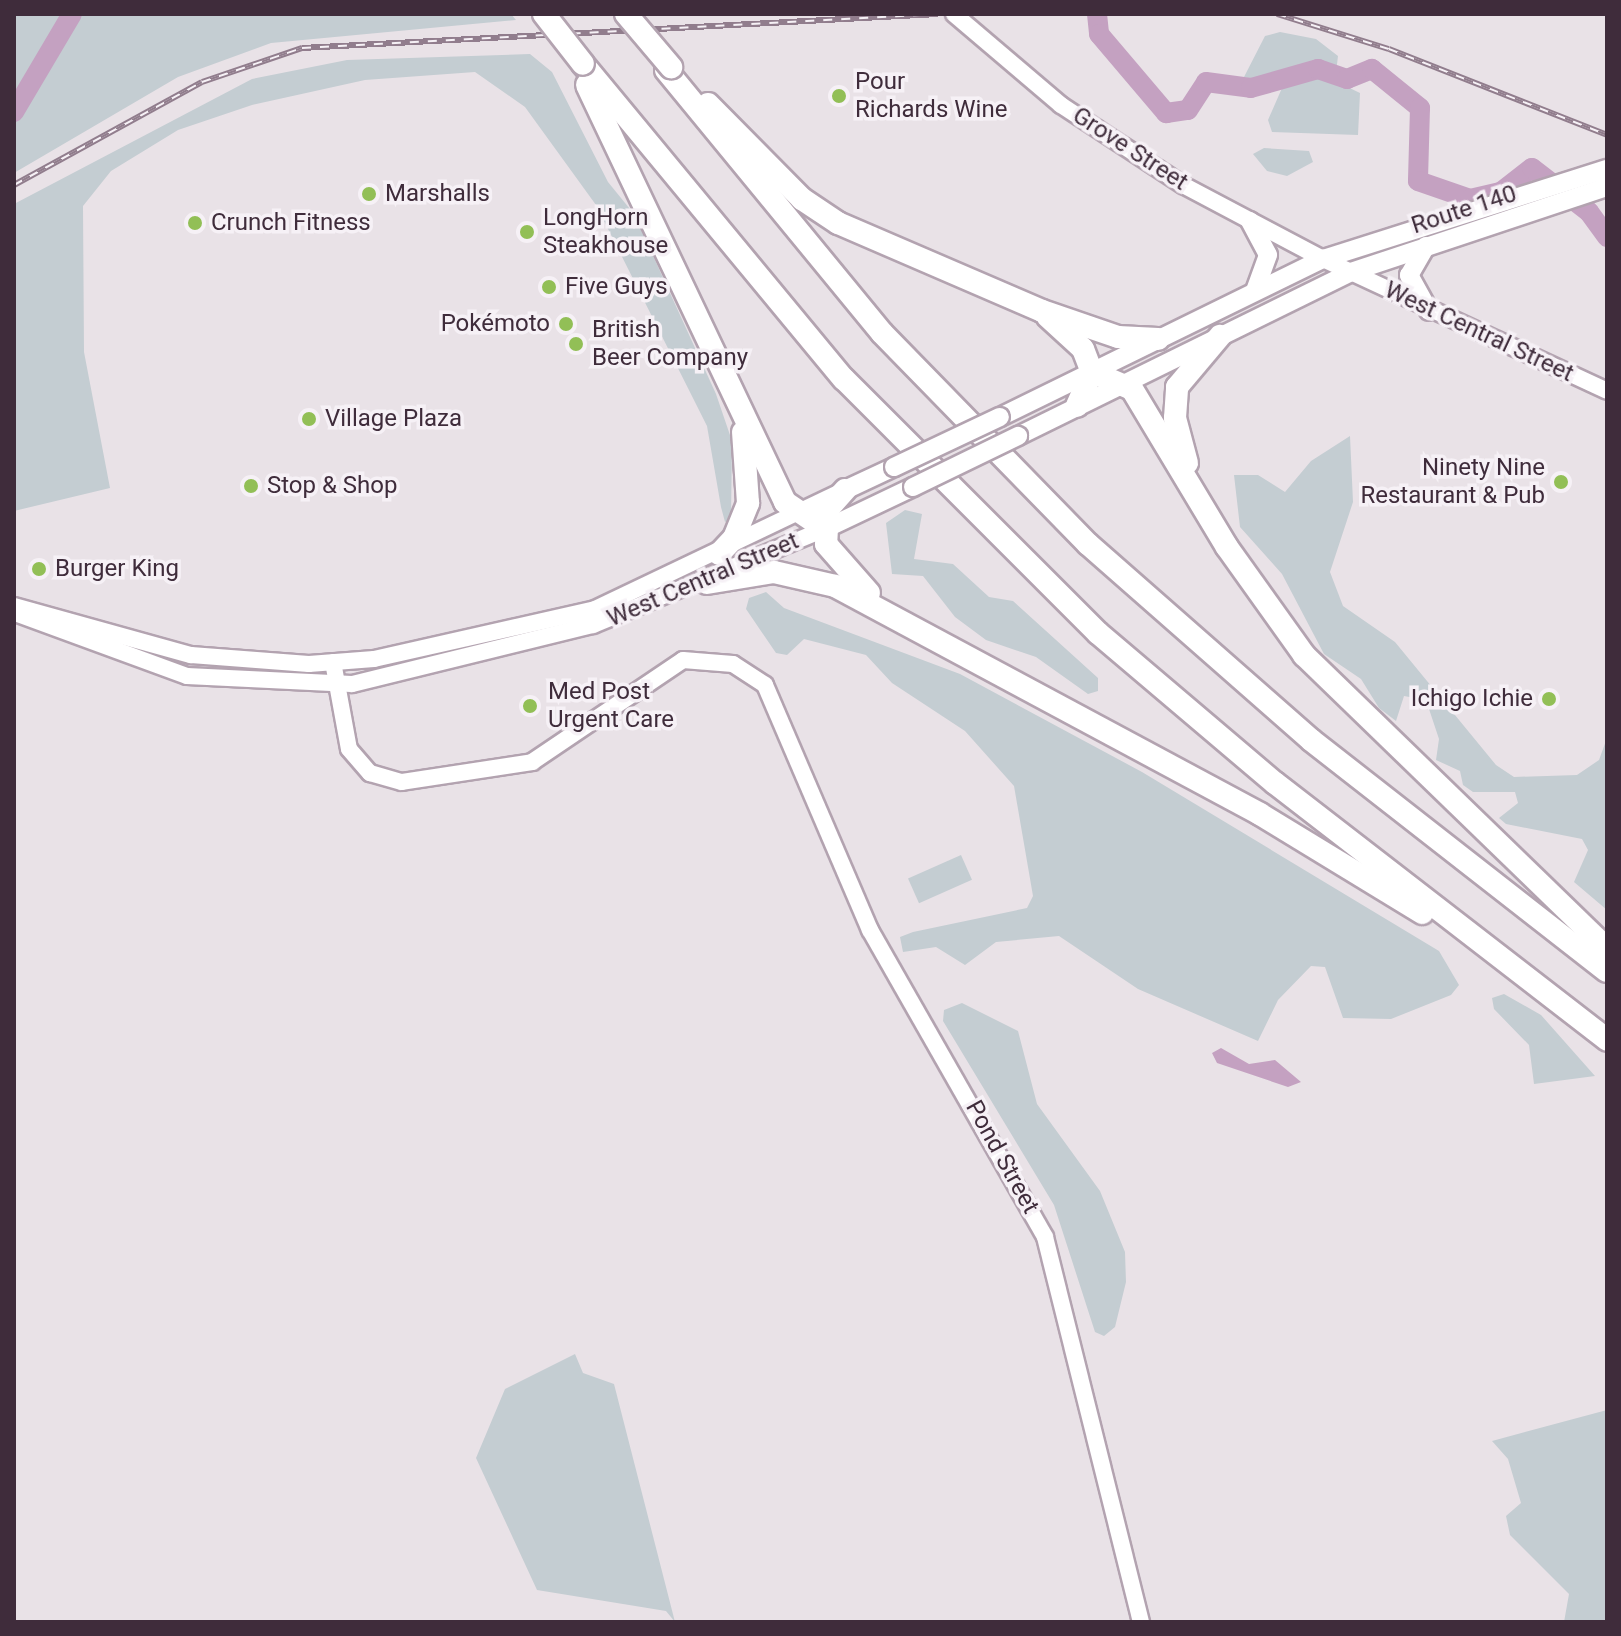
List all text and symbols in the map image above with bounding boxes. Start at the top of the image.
place label: Pour Richards Wine [855,68,1007,124]
marker: Pour Richards Wine [830,87,848,105]
street label: Grove Street [1067,101,1193,197]
place label: Marshalls [385,180,490,208]
street label: Route 140 [1408,180,1520,240]
marker: Marshalls [360,185,378,203]
place label: LongHorn Steakhouse [543,204,668,260]
place label: Crunch Fitness [211,209,371,237]
marker: Crunch Fitness [186,214,204,232]
marker: LongHorn Steakhouse [518,223,536,241]
place label: Five Guys [565,273,668,301]
street label: West Central Street [1380,276,1578,388]
marker: Five Guys [540,278,558,296]
place label: Pokémoto [441,310,550,338]
marker: Pokémoto [557,315,575,333]
place label: British Beer Company [592,316,748,372]
marker: British Beer Company [567,335,585,353]
place label: Village Plaza [325,405,462,433]
marker: Village Plaza [300,410,318,428]
place label: Ninety Nine Restaurant & Pub [1360,454,1545,510]
place label: Stop & Shop [267,472,398,500]
marker: Ninety Nine Restaurant & Pub [1552,473,1570,491]
marker: Stop & Shop [242,477,260,495]
street label: West Central Street [603,527,803,633]
place label: Burger King [55,555,179,583]
marker: Burger King [30,560,48,578]
place label: Med Post Urgent Care [548,678,674,734]
place label: Ichigo Ichie [1411,685,1533,713]
marker: Ichigo Ichie [1540,690,1558,708]
marker: Med Post Urgent Care [519,695,541,717]
street label: Pond Street [959,1095,1045,1219]

